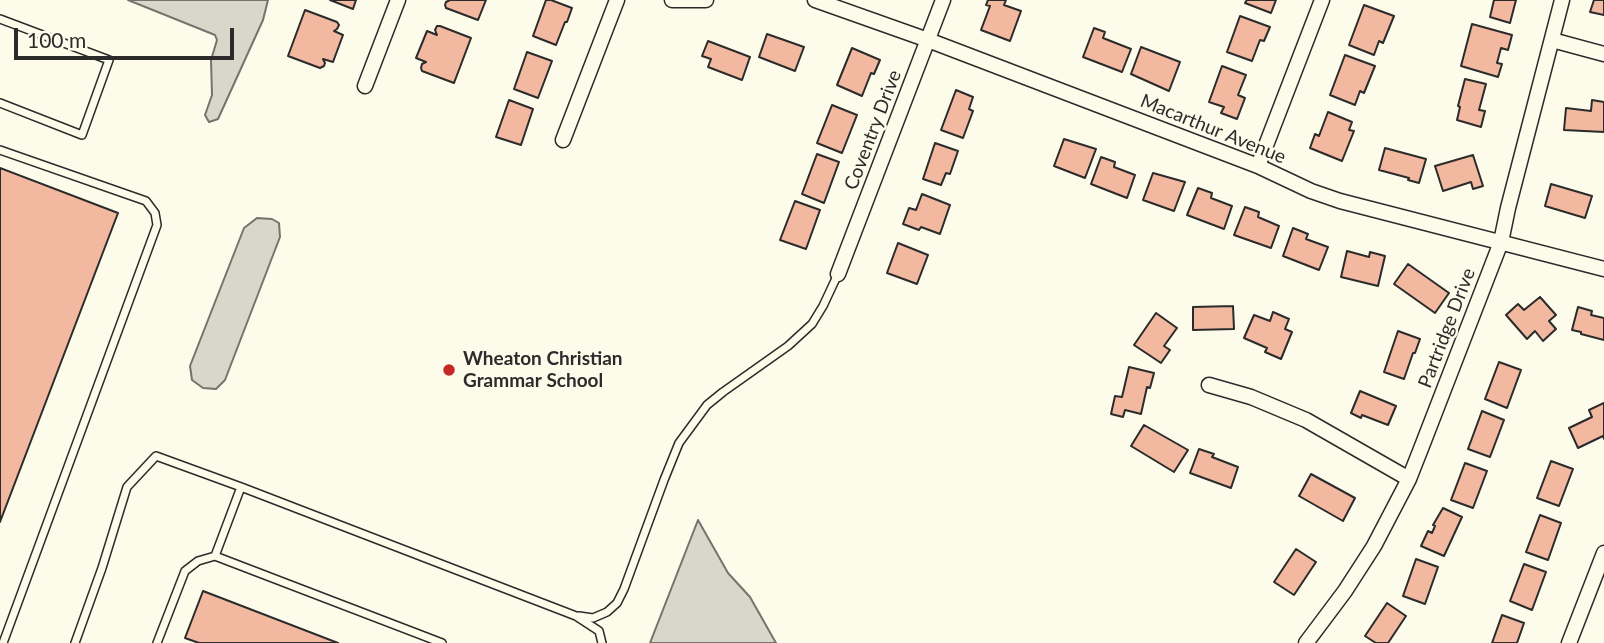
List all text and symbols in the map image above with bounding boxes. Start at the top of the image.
scale bar [18,14,238,58]
text: 100 m [27,27,86,52]
street label: Coventry Drive [840,67,906,193]
street label: Macarthur Avenue [1137,89,1289,169]
street label: Partridge Drive [1414,265,1480,391]
place label: Wheaton Christian Grammar School [463,348,623,392]
marker: Wheaton Christian Grammar School [441,362,457,378]

